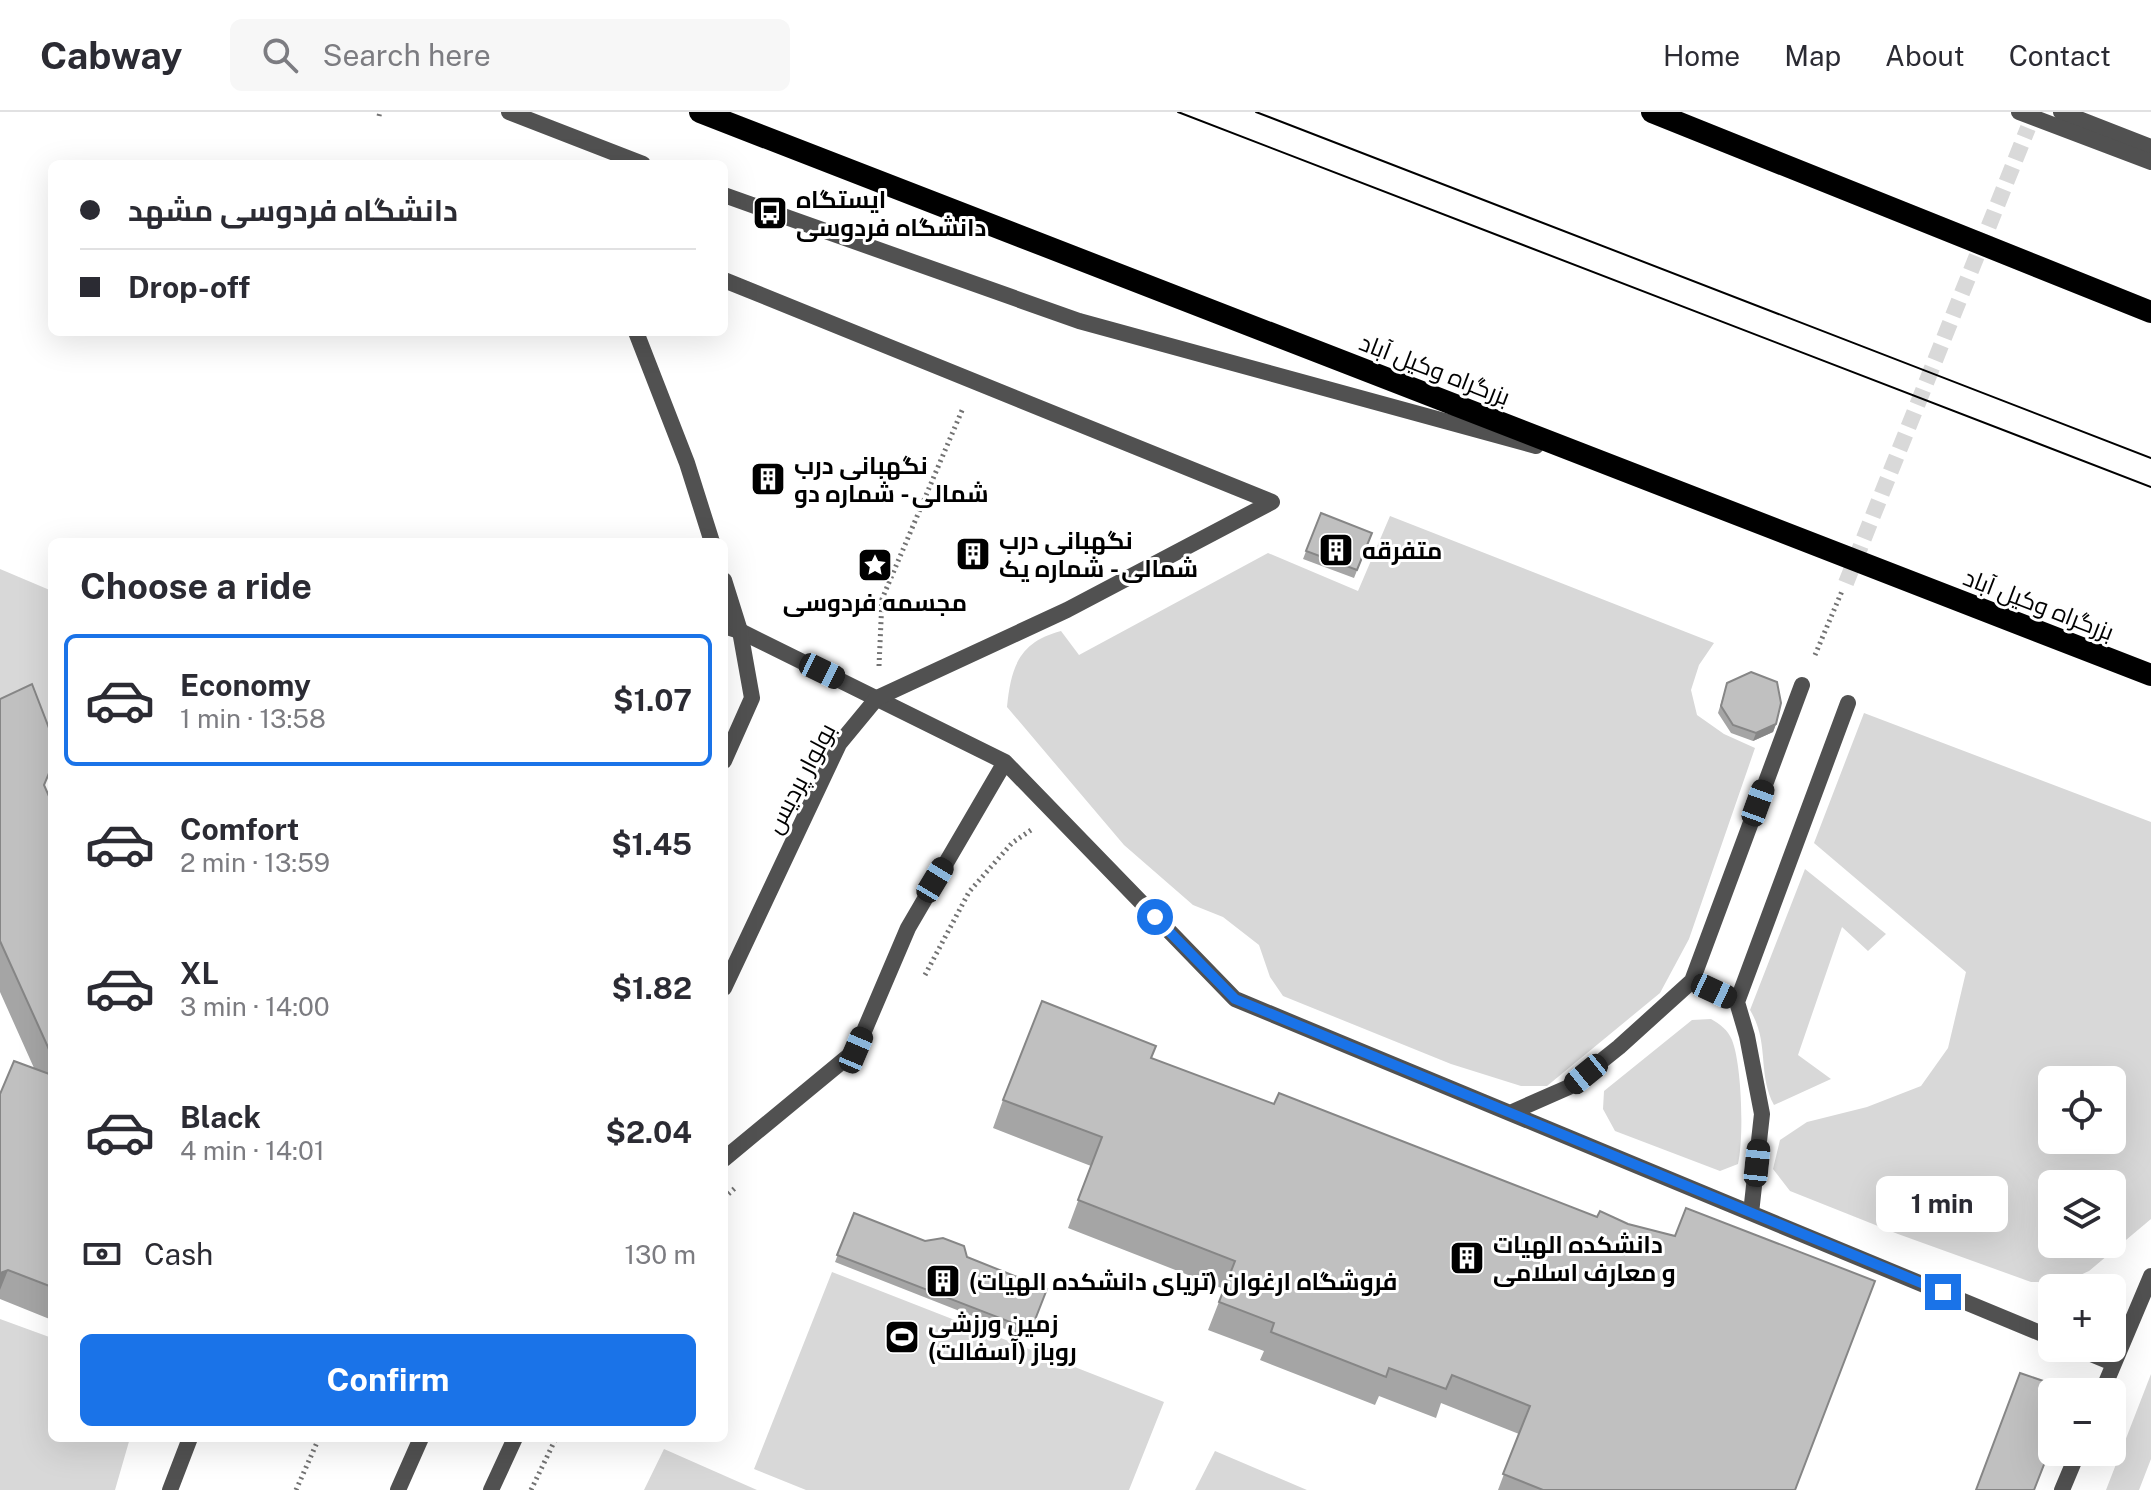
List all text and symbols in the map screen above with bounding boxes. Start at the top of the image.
search box [230,19,790,91]
text: Cabway [40,33,182,78]
icon: search [258,33,302,77]
text: Search here [322,37,491,73]
text: Home [1663,39,1740,72]
text: Map [1784,39,1841,72]
text: About [1885,39,1965,72]
text: Contact [2009,39,2111,72]
place label: ایستگاه دانشگاه فردوسی [796,185,986,242]
text: دانشگاه فردوسی مشهد [128,192,458,228]
bus stop icon: ایستگاه دانشگاه فردوسی [751,194,789,232]
text: Drop-off [128,269,250,305]
street label: بزرگراه وکیل آباد [1355,327,1514,411]
place label: نگهبانی درب شمالی - شماره دو [794,451,989,508]
building icon: نگهبانی درب شمالی - شماره دو [749,460,787,498]
place label: نگهبانی درب شمالی - شماره یک [999,526,1198,583]
building icon: متفرقه [1317,531,1355,569]
building icon: نگهبانی درب شمالی - شماره یک [954,535,992,573]
place label: متفرقه [1362,536,1442,565]
place icon: مجسمه فردوسی [856,546,894,584]
street label: بزرگراه وکیل آباد [1959,562,2118,646]
text: Choose a ride [80,565,312,607]
place label: مجسمه فردوسی [783,588,967,617]
car [795,650,849,692]
icon: car [84,664,156,736]
text: Economy [180,667,311,703]
text: $1.07 [613,682,692,718]
text: 1 min · 13:58 [180,703,326,734]
street label: بولوار پردیس [759,718,843,839]
car [1739,776,1777,830]
icon: car [84,808,156,880]
text: Comfort [180,811,299,847]
text: $1.45 [611,826,692,862]
text: 2 min · 13:59 [180,847,330,878]
car [912,853,958,907]
route start [1137,899,1173,935]
icon: car [84,952,156,1024]
text: XL [180,955,219,991]
text: $1.82 [611,970,692,1006]
car [1687,970,1741,1012]
text: 3 min · 14:00 [180,991,330,1022]
car [836,1023,876,1077]
car [1560,1050,1612,1098]
map controls [2038,1066,2126,1466]
button: locate [2038,1066,2126,1154]
icon: car [84,1096,156,1168]
text: Black [180,1099,261,1135]
text: $2.04 [606,1114,692,1150]
text: 4 min · 14:01 [180,1135,324,1166]
car [1743,1138,1771,1188]
button: layers [2038,1170,2126,1258]
callout: 1 min [1877,1176,2009,1232]
text: 1 min [1911,1188,1973,1219]
place label: دانشکده الهیات و معارف اسلامی [1493,1230,1676,1287]
icon: cash [80,1232,124,1276]
text: Cash [144,1236,213,1272]
text: 130 m [624,1239,696,1270]
building icon: دانشکده الهیات و معارف اسلامی [1448,1239,1486,1277]
building icon: فروشگاه ارغوان (تریای دانشکده الهیات) [924,1262,962,1300]
place label: فروشگاه ارغوان (تریای دانشکده الهیات) [969,1267,1397,1296]
route end [1925,1274,1961,1310]
button: + [2038,1274,2126,1362]
place label: زمین ورزشی روباز (آسفالت) [928,1309,1077,1366]
sports icon: زمین ورزشی روباز (آسفالت) [883,1318,921,1356]
button: Confirm [80,1334,696,1426]
button: − [2038,1378,2126,1466]

